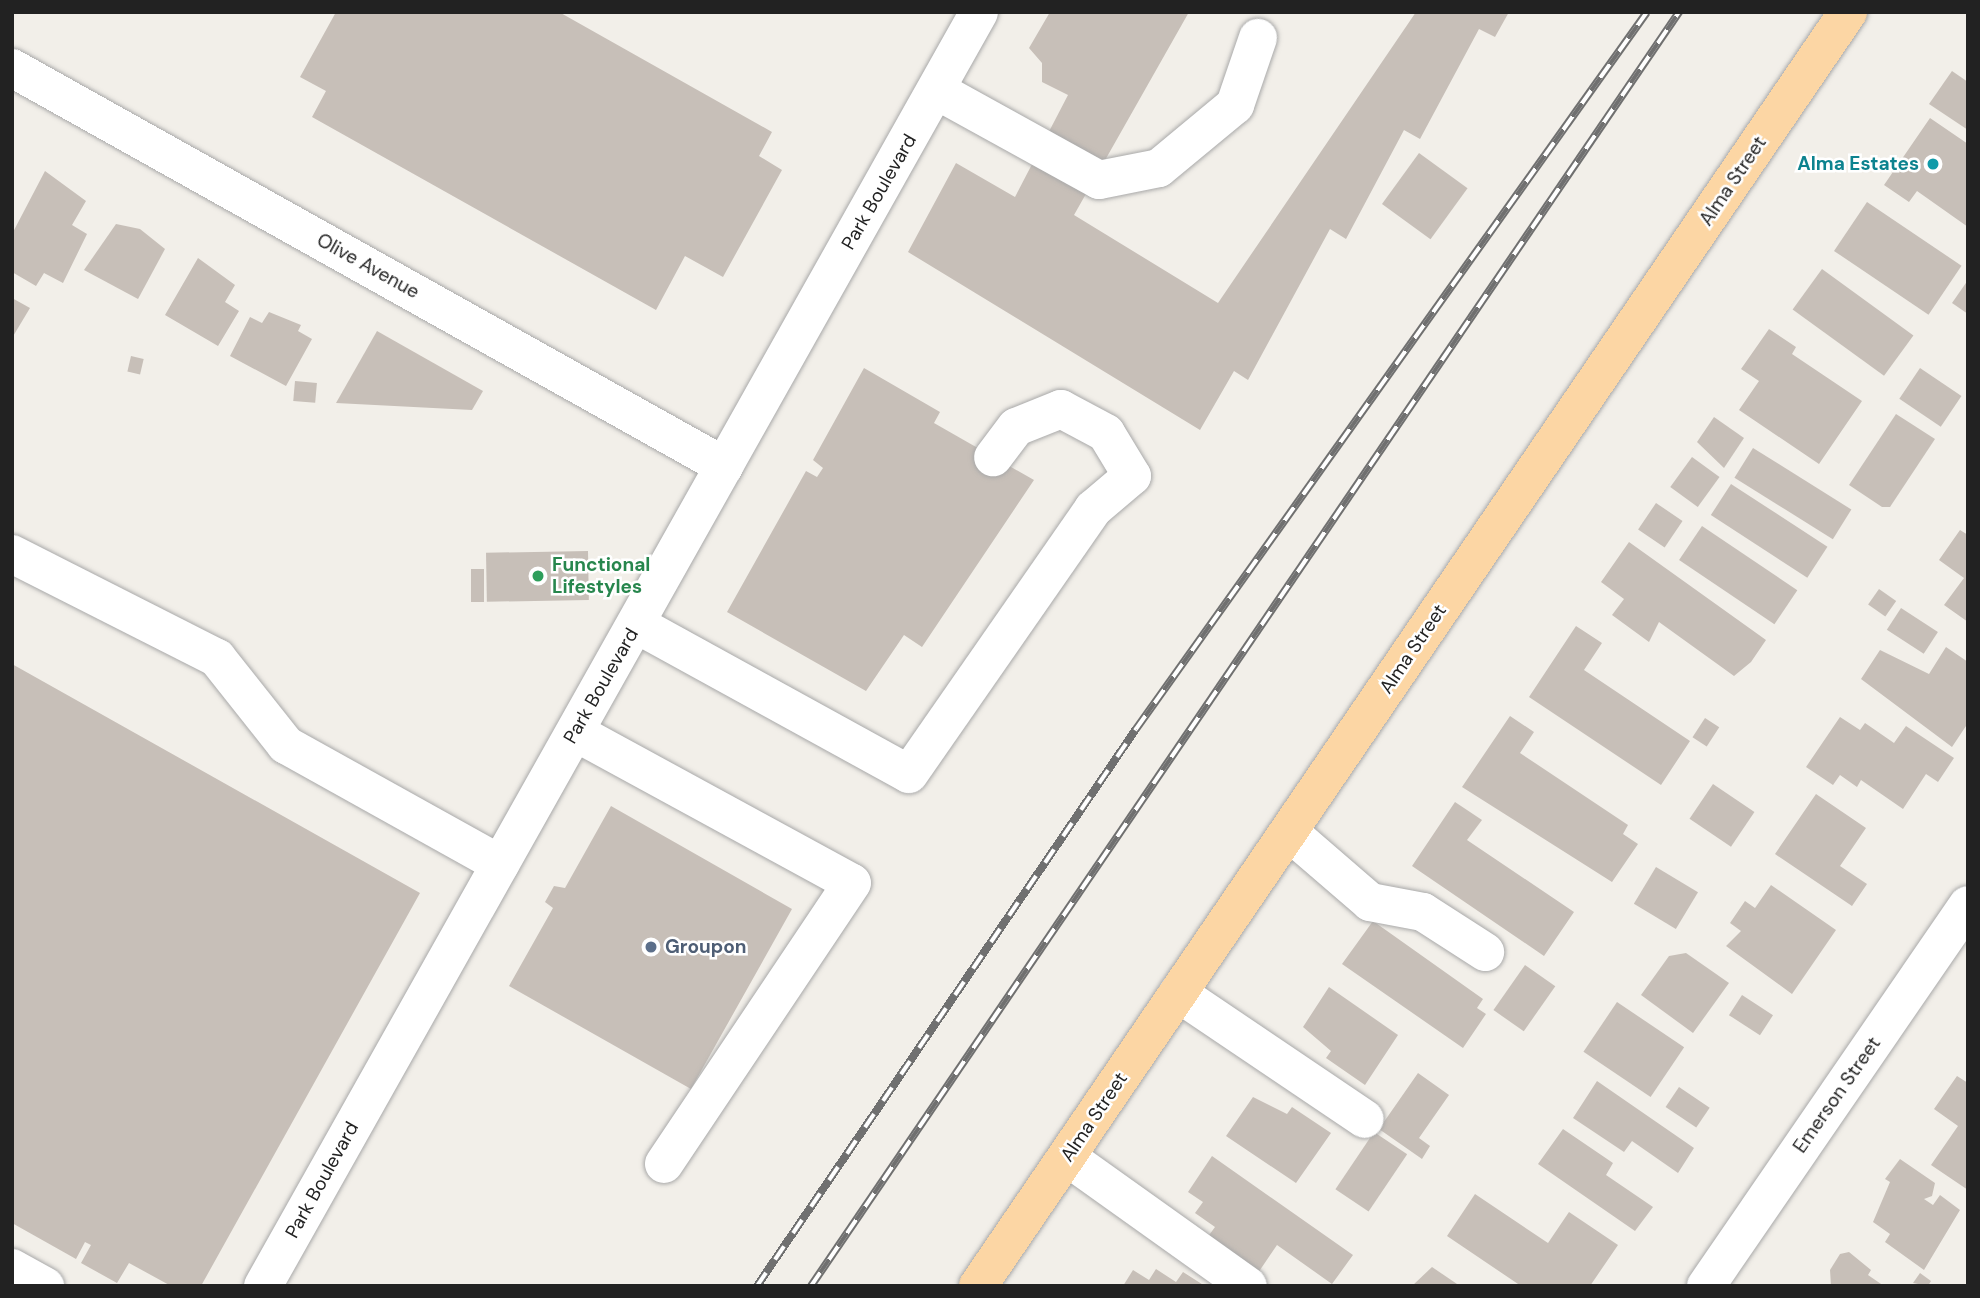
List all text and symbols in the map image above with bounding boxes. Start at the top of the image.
street label: Park Boulevard [837,130,921,254]
street label: Alma Street [1695,132,1771,230]
place label: Alma Estates [1797,153,1919,175]
marker: Alma Estates [1925,156,1941,172]
street label: Olive Avenue [313,229,423,303]
place label: Functional Lifestyles [552,554,650,598]
marker: Functional Lifestyles [530,568,546,584]
street label: Alma Street [1375,600,1451,698]
street label: Park Boulevard [559,624,643,748]
place label: Groupon [665,936,746,958]
marker: Groupon [643,939,659,955]
street label: Emerson Street [1789,1033,1885,1157]
street label: Alma Street [1056,1068,1132,1166]
street label: Park Boulevard [281,1118,363,1242]

